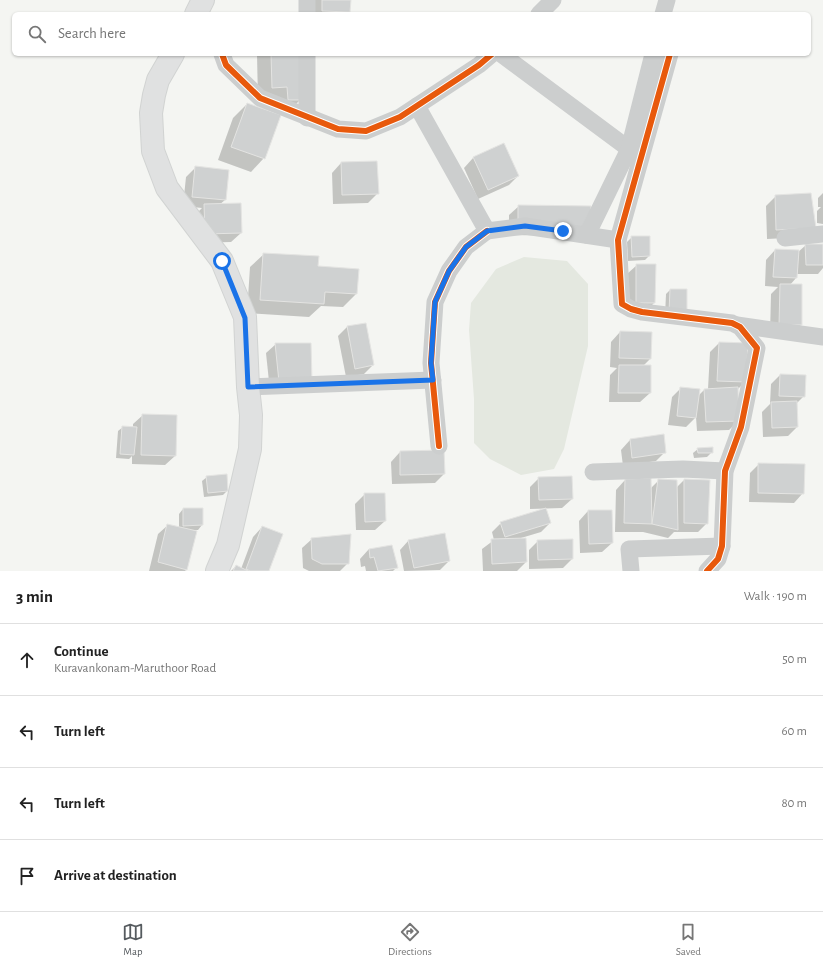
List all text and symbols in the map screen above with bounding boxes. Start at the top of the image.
search box [12,12,811,56]
icon: search [26,23,48,45]
text: Search here [58,26,126,41]
route end [554,222,572,240]
route start [213,252,231,270]
text: 3 min [16,588,53,605]
text: Walk · 190 m [744,590,807,603]
text: Continue [54,644,109,659]
icon: ahead [16,649,38,671]
text: 50 m [782,653,807,666]
text: Kuravankonam-Maruthoor Road [54,662,216,675]
icon: left [16,721,38,743]
text: Turn left [54,724,105,739]
text: 60 m [781,725,807,738]
icon: left [16,793,38,815]
text: Turn left [54,796,105,811]
text: 80 m [781,797,807,810]
icon: arrive [16,865,38,887]
text: Arrive at destination [54,868,177,883]
tab: Map [122,921,144,958]
tab: Directions [388,921,432,958]
tab: Saved [676,921,701,958]

